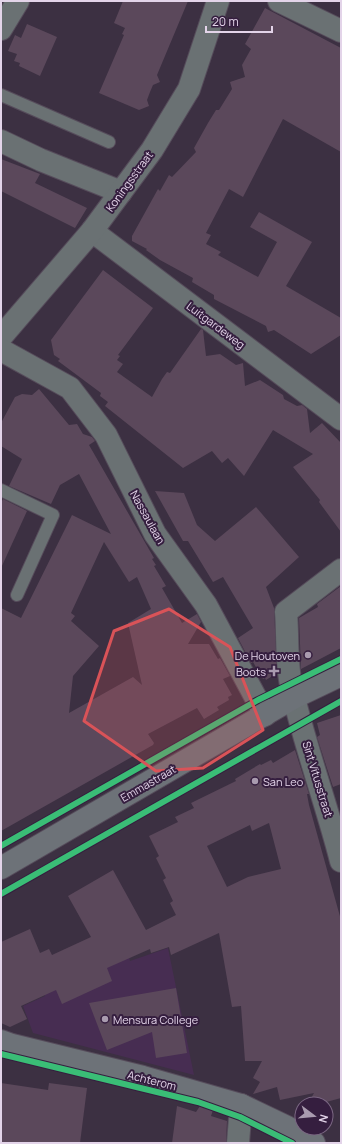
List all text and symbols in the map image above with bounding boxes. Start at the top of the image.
scale bar [206,8,272,34]
text: 20 m [212,13,239,30]
street label: Koningsstraat [102,148,156,214]
street label: Luitgardeweg [184,298,248,352]
street label: Nassaulaan [127,487,169,547]
place label: De Houtoven [235,648,300,663]
marker: De Houtoven [303,650,313,660]
place label: Boots [236,664,266,679]
marker: Boots [269,666,279,676]
street label: Sint Vitusstraat [299,739,337,819]
street label: Emmastraat [118,761,178,805]
place label: San Leo [263,774,304,789]
marker: San Leo [250,776,260,786]
place label: Mensura College [113,1012,199,1027]
marker: Mensura College [100,1014,110,1024]
street label: Achterom [126,1067,178,1093]
north arrow [294,1096,334,1136]
text: N [316,1113,332,1125]

